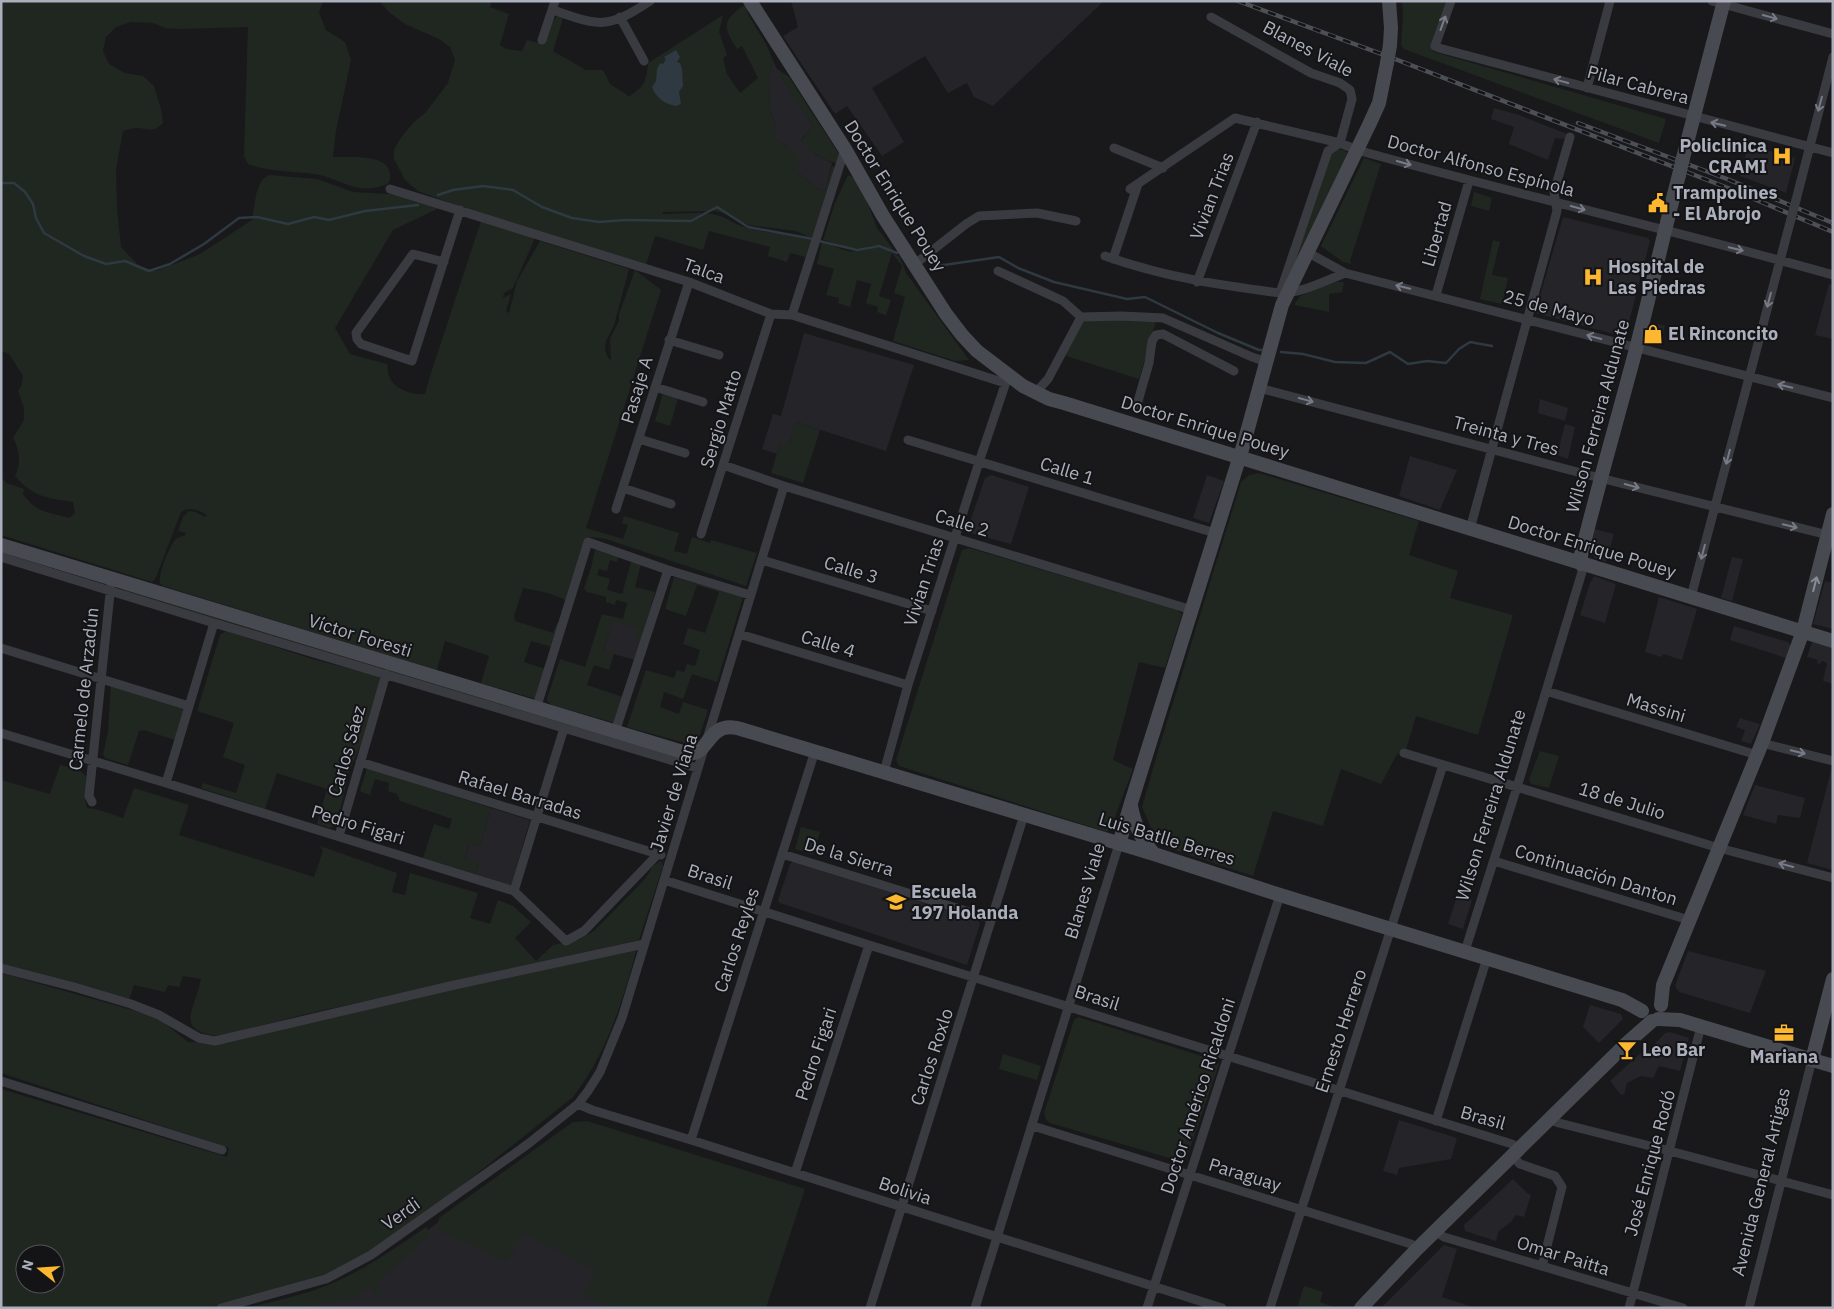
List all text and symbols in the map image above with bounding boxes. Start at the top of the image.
one-way arrow [1762,13,1778,22]
street label: Blanes Viale [1259,15,1358,82]
one-way arrow [1439,16,1448,32]
street label: Pilar Cabrera [1585,60,1692,109]
one-way arrow [1553,76,1569,86]
one-way arrow [1815,96,1824,112]
street label: Doctor Enrique Pouey [839,116,951,276]
one-way arrow [1710,118,1726,128]
street label: Doctor Alfonso Espínola [1385,129,1578,202]
place label: Policlinica CRAMI [1679,134,1767,178]
hospital icon: Policlinica CRAMI [1771,145,1793,167]
street label: Vivian Trias [1184,149,1239,243]
one-way arrow [1396,159,1412,169]
place label: Trampolines - El Abrojo [1673,181,1778,225]
public building icon: Trampolines - El Abrojo [1647,192,1669,214]
street label: Libertad [1416,199,1457,269]
one-way arrow [1570,204,1586,213]
one-way arrow [1727,245,1743,254]
street label: Talca [680,253,728,289]
place label: Hospital de Las Piedras [1608,255,1706,299]
hospital icon: Hospital de Las Piedras [1582,266,1604,288]
one-way arrow [1396,282,1412,291]
street label: 25 de Mayo [1501,284,1597,331]
one-way arrow [1764,292,1773,308]
street label: Wilson Ferreira Aldunate [1561,317,1634,515]
place label: El Rinconcito [1668,322,1778,345]
shop icon: El Rinconcito [1642,323,1664,345]
one-way arrow [1587,331,1603,341]
street label: Pasaje A [615,353,658,426]
street label: Sergio Matto [695,367,746,471]
one-way arrow [1778,381,1794,390]
street label: Doctor Enrique Pouey [1118,390,1292,463]
one-way arrow [1297,396,1313,405]
street label: Treinta y Tres [1451,410,1562,461]
one-way arrow [1722,449,1732,465]
street label: Calle 1 [1037,451,1097,490]
one-way arrow [1624,482,1640,491]
street label: Calle 2 [932,503,992,542]
street label: Doctor Enrique Pouey [1505,510,1679,583]
one-way arrow [1781,522,1797,531]
street label: Vivian Trias [898,535,949,629]
one-way arrow [1697,544,1707,560]
street label: Calle 3 [821,550,881,589]
one-way arrow [1811,577,1820,593]
street label: Carmelo de Arzadún [64,606,103,772]
street label: Víctor Foresti [306,609,415,662]
street label: Calle 4 [798,624,858,663]
street label: Massini [1624,688,1689,727]
street label: Carlos Sáez [323,703,370,799]
street label: Wilson Ferreira Aldunate [1450,706,1531,903]
street label: Javier de Viana [645,731,702,855]
one-way arrow [1789,747,1805,757]
street label: Rafael Barradas [455,765,585,824]
street label: 18 de Julio [1576,776,1668,825]
street label: Pedro Figari [309,799,408,850]
street label: Luis Batlle Berres [1096,807,1238,870]
street label: De la Sierra [802,832,897,881]
street label: Continuación Danton [1512,839,1680,910]
street label: Blanes Viale [1059,840,1110,942]
street label: Brasil [685,858,736,895]
one-way arrow [1778,860,1794,869]
place label: Escuela 197 Holanda [911,880,1018,924]
street label: Carlos Reyles [709,884,764,995]
school or university icon: Escuela 197 Holanda [885,891,907,913]
street label: Ernesto Herrero [1310,966,1371,1096]
street label: Brasil [1072,979,1123,1016]
street label: Doctor Américo Ricaldoni [1155,995,1240,1197]
street label: Pedro Figari [790,1004,841,1103]
street label: Carlos Roxlo [905,1005,958,1108]
office icon: Mariana [1773,1022,1795,1044]
place label: Leo Bar [1642,1038,1705,1061]
bar icon: Leo Bar [1616,1039,1638,1061]
place label: Mariana [1750,1045,1818,1068]
street label: Avenida General Artigas [1726,1085,1795,1279]
street label: José Enrique Rodó [1619,1087,1680,1239]
street label: Brasil [1458,1100,1509,1135]
street label: Paraguay [1206,1153,1284,1196]
street label: Bolivia [876,1171,935,1210]
street label: Verdi [377,1192,424,1235]
street label: Omar Paitta [1514,1231,1613,1281]
north arrow [15,1244,65,1294]
text: N [17,1258,38,1273]

